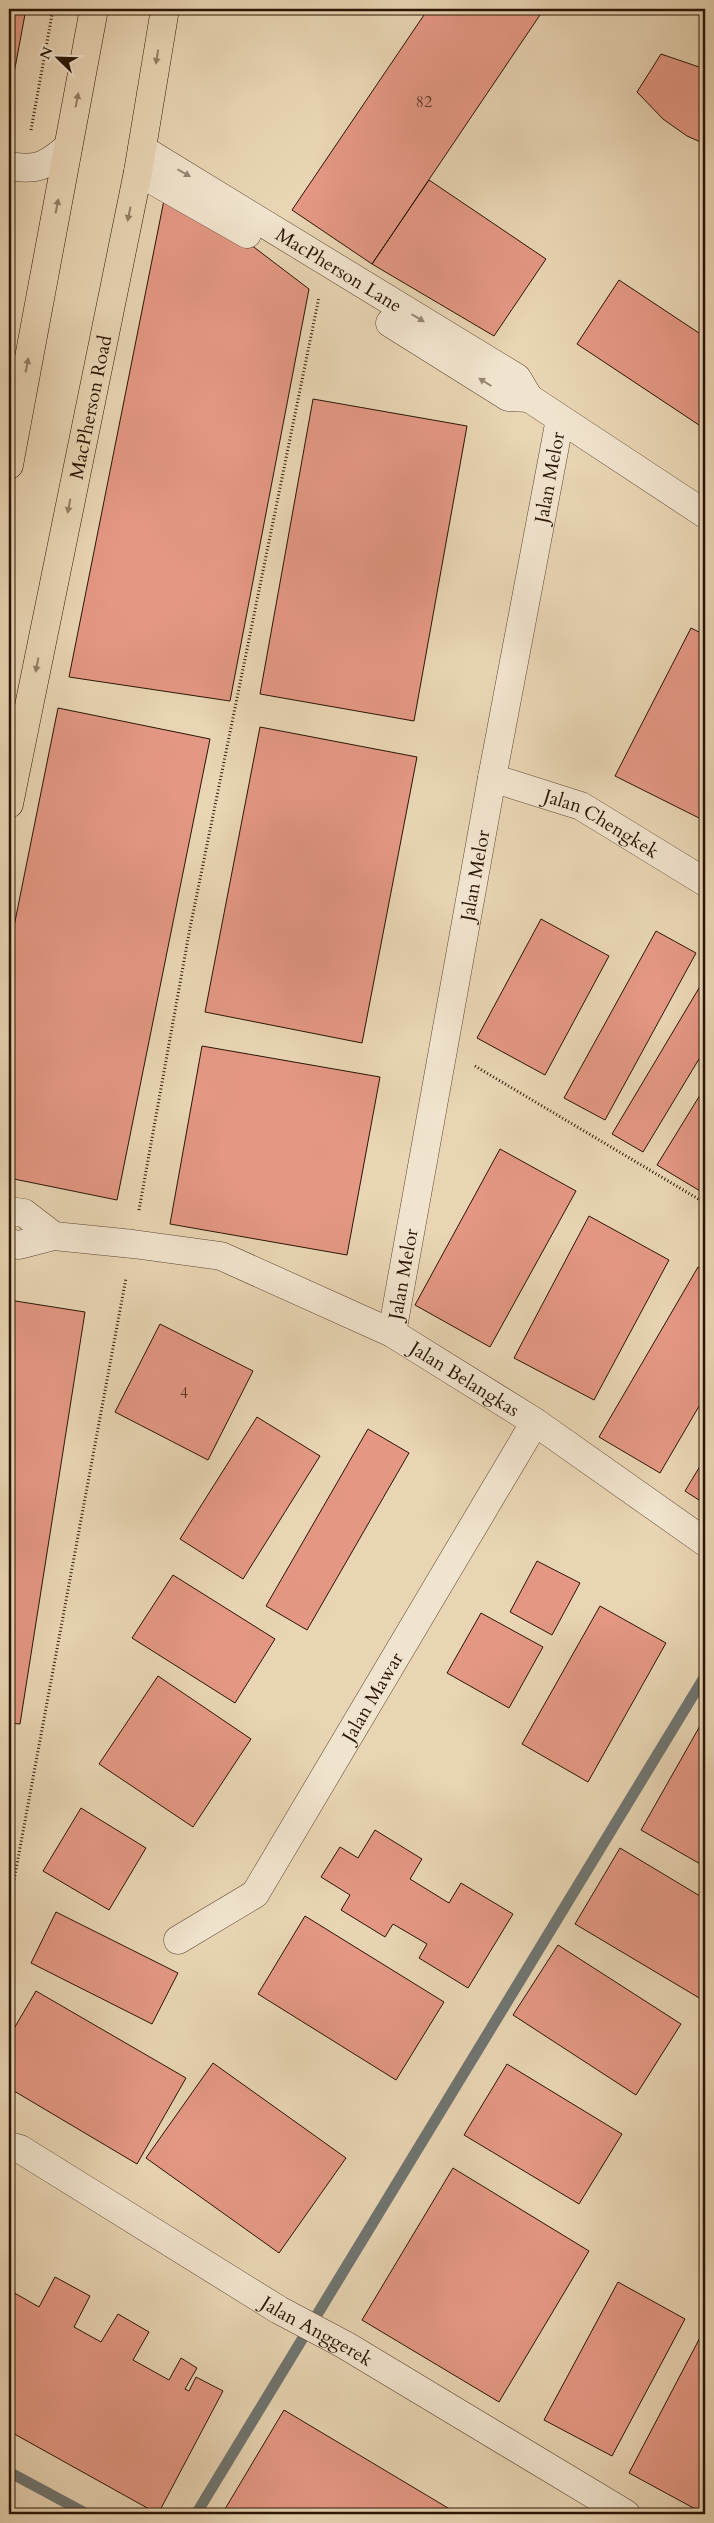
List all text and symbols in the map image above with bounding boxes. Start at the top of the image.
north arrow [32,32,82,82]
text: N [35,44,58,62]
one-way arrow [153,49,161,65]
one-way arrow [73,91,81,107]
house number: 82 [416,91,432,113]
one-way arrow [177,168,190,177]
one-way arrow [53,198,61,213]
one-way arrow [125,206,133,221]
street label: MacPherson Lane [270,222,407,319]
one-way arrow [411,313,424,322]
street label: MacPherson Road [64,333,118,482]
one-way arrow [24,357,32,373]
one-way arrow [478,377,491,387]
street label: Jalan Melor [528,430,571,528]
one-way arrow [65,498,73,514]
one-way arrow [33,658,41,673]
street label: Jalan Chengkek [538,782,664,865]
street label: Jalan Melor [454,828,496,926]
street label: Jalan Melor [382,1226,425,1325]
street label: Jalan Belangkas [402,1334,524,1423]
house number: 4 [180,1382,188,1404]
street label: Jalan Mawar [335,1648,410,1750]
street label: Jalan Anggerek [254,2289,378,2373]

